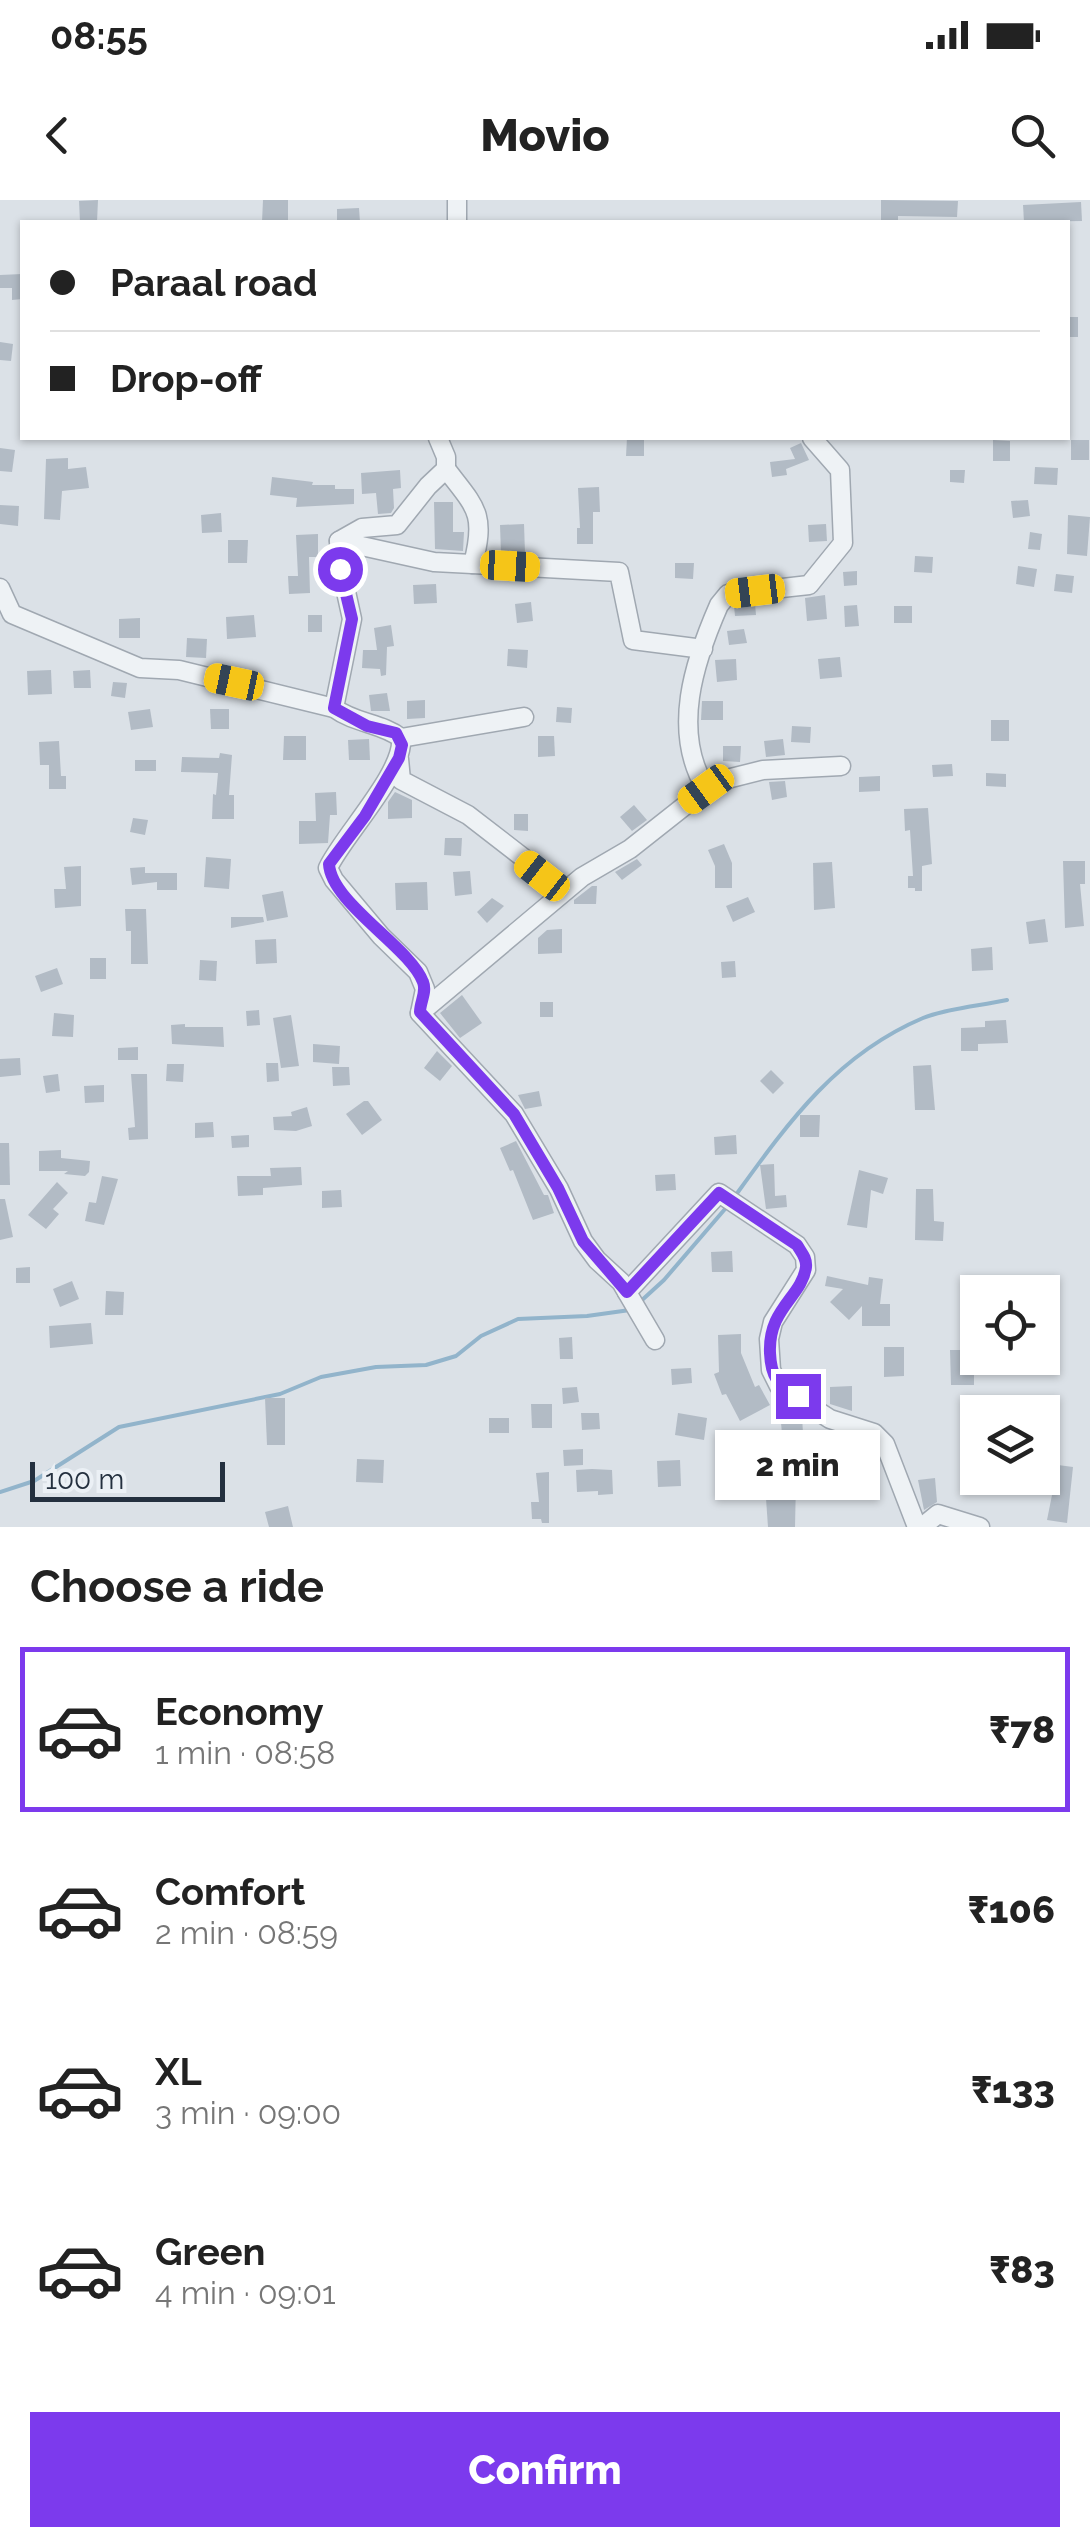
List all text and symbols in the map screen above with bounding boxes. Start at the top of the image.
text: 08:55 [50,13,148,58]
icon: back [30,108,85,163]
icon: search [1005,108,1060,163]
text: Movio [480,109,610,162]
text: Paraal road [110,260,317,305]
text: Drop-off [110,356,262,401]
route start [318,547,363,592]
car [479,549,541,583]
car [723,572,787,610]
car [202,661,266,703]
car [673,759,739,819]
car [509,846,575,906]
map controls [960,1275,1060,1495]
button: locate [960,1275,1060,1375]
route end [776,1374,821,1419]
button: layers [960,1395,1060,1495]
callout: 2 min [716,1431,880,1501]
text: 2 min [755,1446,840,1483]
scale bar [30,1457,225,1502]
text: 100 m [45,1463,124,1496]
text: Choose a ride [30,1560,324,1613]
icon: car [35,1685,125,1775]
text: Economy [155,1689,324,1734]
text: ₹78 [989,1707,1055,1752]
text: 1 min · 08:58 [155,1734,335,1771]
icon: car [35,1865,125,1955]
text: Comfort [155,1869,305,1914]
text: ₹106 [968,1887,1055,1932]
text: 2 min · 08:59 [155,1914,338,1951]
icon: car [35,2045,125,2135]
text: XL [155,2049,202,2094]
text: ₹133 [971,2067,1055,2112]
text: 3 min · 09:00 [155,2094,341,2131]
icon: car [35,2225,125,2315]
text: Green [155,2229,265,2274]
text: ₹83 [989,2247,1055,2292]
text: 4 min · 09:01 [155,2274,336,2311]
button: Confirm [30,2412,1060,2527]

